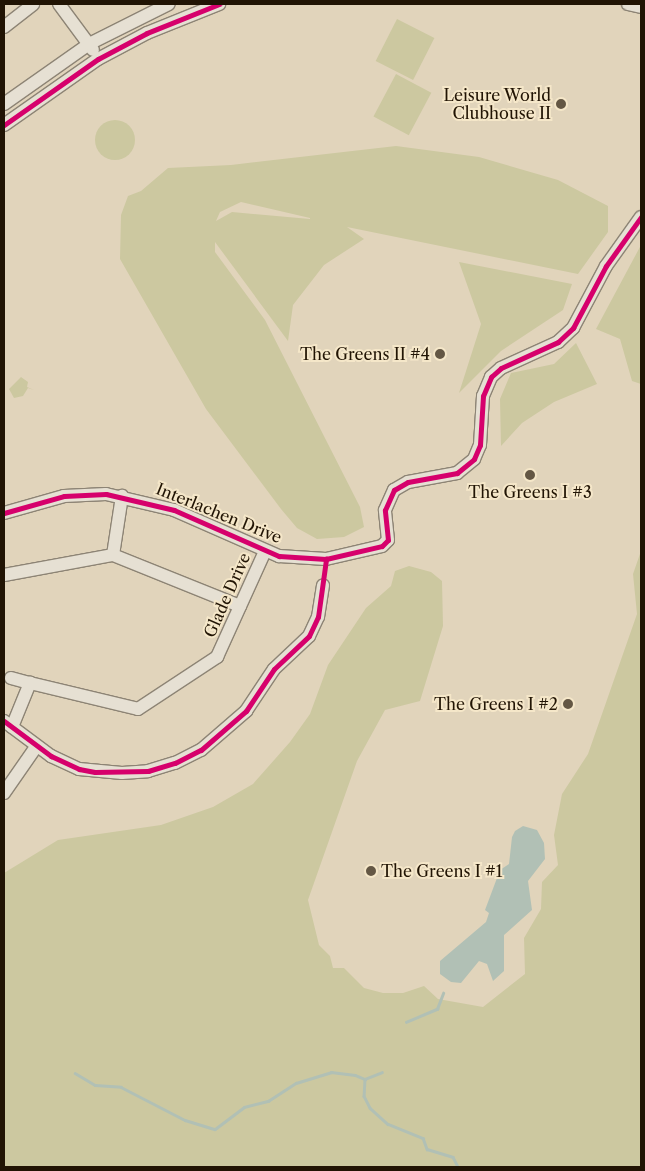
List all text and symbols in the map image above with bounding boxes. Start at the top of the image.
place label: Leisure World Clubhouse II [443,85,551,123]
marker: Leisure World Clubhouse II [555,98,567,110]
place label: The Greens II #4 [300,344,430,364]
marker: The Greens II #4 [434,348,446,360]
marker: The Greens I #3 [524,469,536,481]
street label: Interlachen Drive [153,479,285,547]
place label: The Greens I #3 [468,482,592,502]
street label: Glade Drive [200,550,254,640]
place label: The Greens I #2 [434,694,558,714]
marker: The Greens I #2 [562,698,574,710]
place label: The Greens I #1 [381,861,502,881]
marker: The Greens I #1 [365,865,377,877]

